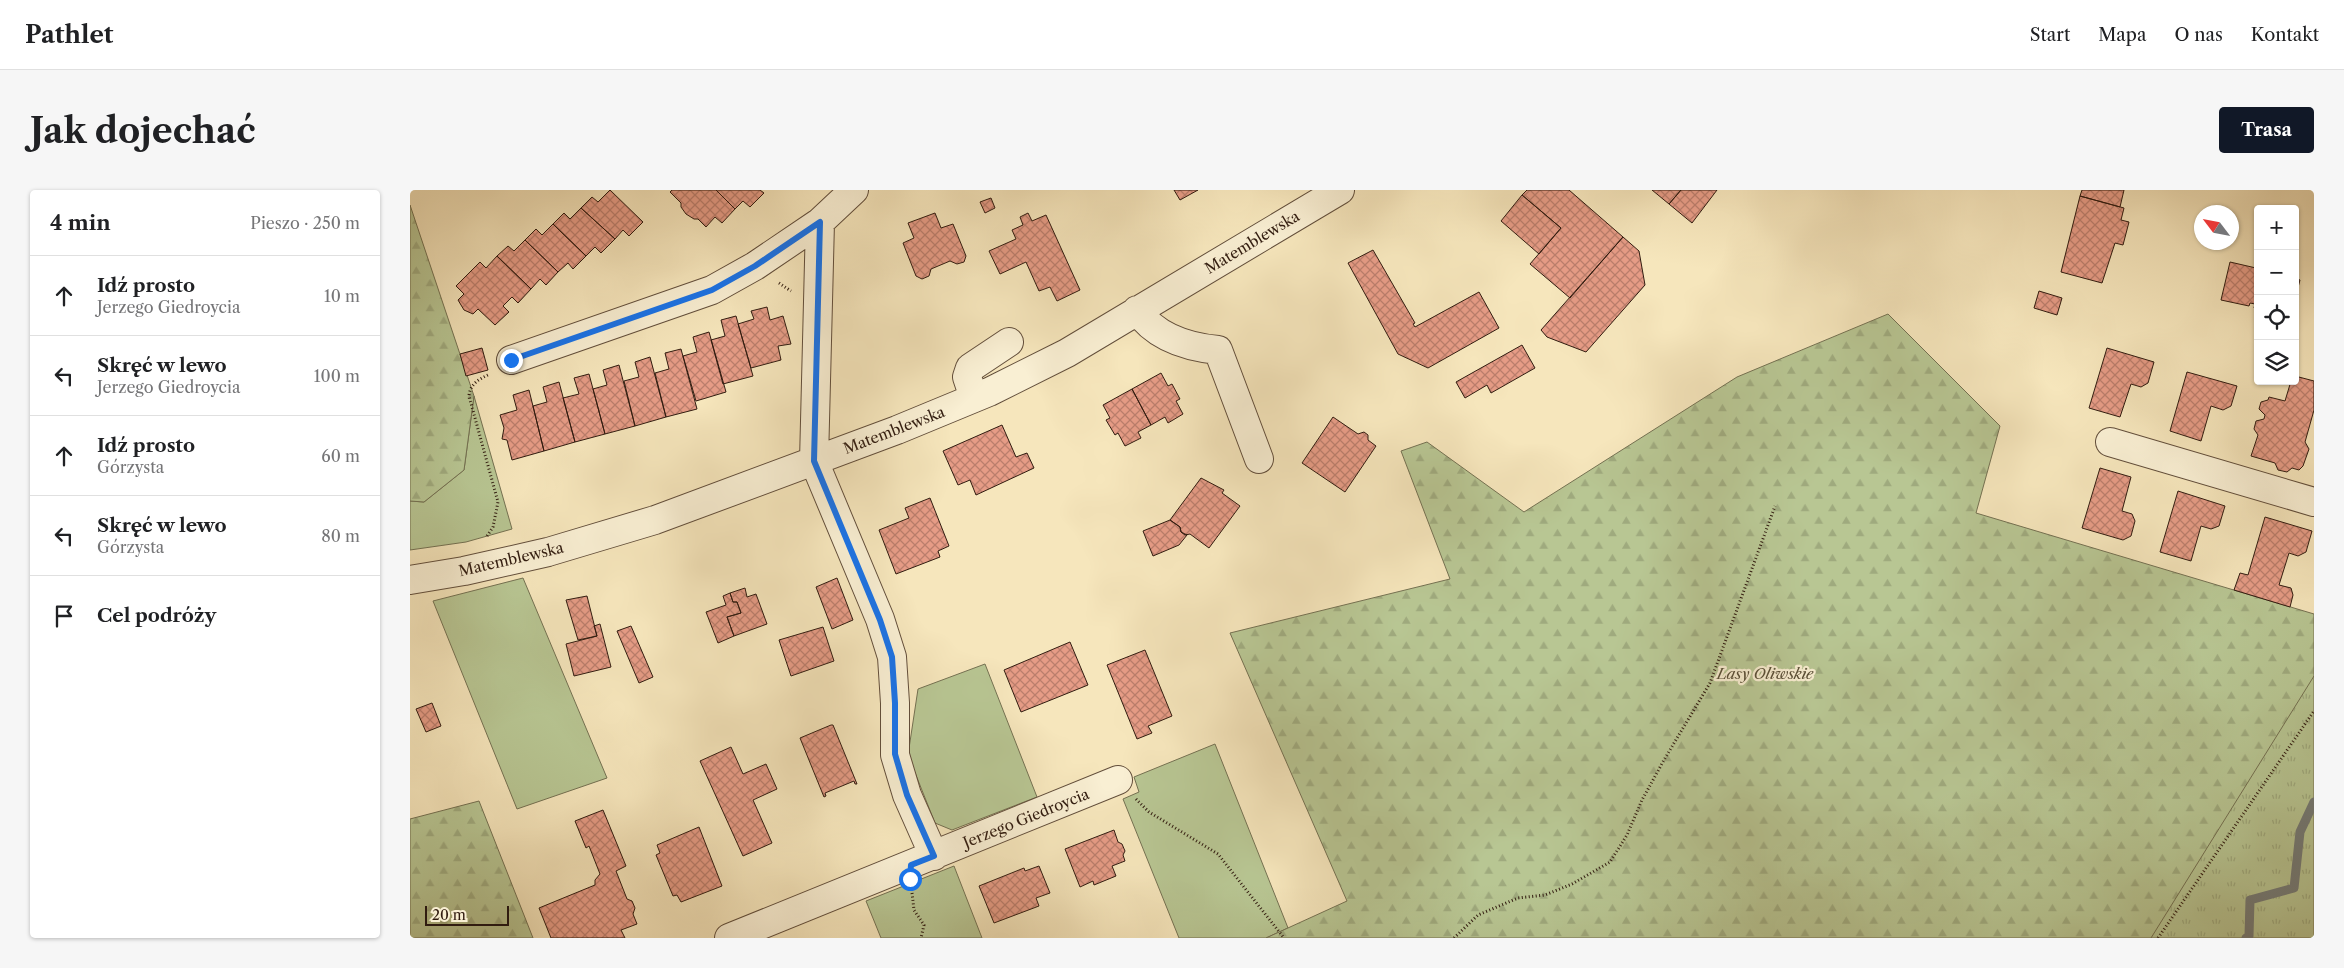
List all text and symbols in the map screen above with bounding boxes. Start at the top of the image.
text: Pathlet [25,20,113,49]
text: Start [2030,24,2070,46]
text: Mapa [2098,24,2146,46]
text: O nas [2174,24,2223,46]
text: Kontakt [2251,24,2319,46]
button: Trasa [2219,107,2314,153]
text: Jak dojechać [30,109,256,152]
north arrow [2194,205,2239,250]
map controls [2254,205,2299,385]
button: + [2254,205,2299,250]
street label: Matemblewska [1201,206,1303,278]
text: 4 min [50,210,111,235]
text: Pieszo · 250 m [250,213,360,233]
button: − [2254,250,2299,295]
text: Idź prosto [97,274,195,297]
icon: ahead [50,282,78,310]
text: 10 m [324,286,360,306]
button: locate [2254,295,2299,340]
text: Jerzego Giedroycia [97,297,240,317]
button: layers [2254,340,2299,385]
route end [500,349,523,372]
text: Skręć w lewo [97,354,227,377]
icon: left [50,362,78,390]
text: 100 m [314,366,360,386]
text: Jerzego Giedroycia [97,377,240,397]
street label: Matemblewska [841,402,948,458]
text: Idź prosto [97,434,195,457]
icon: ahead [50,442,78,470]
text: 60 m [321,446,360,466]
text: Górzysta [97,457,164,477]
text: Skręć w lewo [97,514,227,537]
icon: left [50,522,78,550]
text: 80 m [321,526,360,546]
text: Górzysta [97,537,164,557]
street label: Matemblewska [457,538,565,580]
icon: arrive [50,602,78,630]
text: Cel podróży [97,604,216,627]
park label: Lasy Oliwskie [1716,664,1814,683]
street label: Jerzego Giedroycia [958,784,1092,853]
route start [899,868,922,891]
scale bar [425,903,509,926]
text: 20 m [432,906,466,924]

